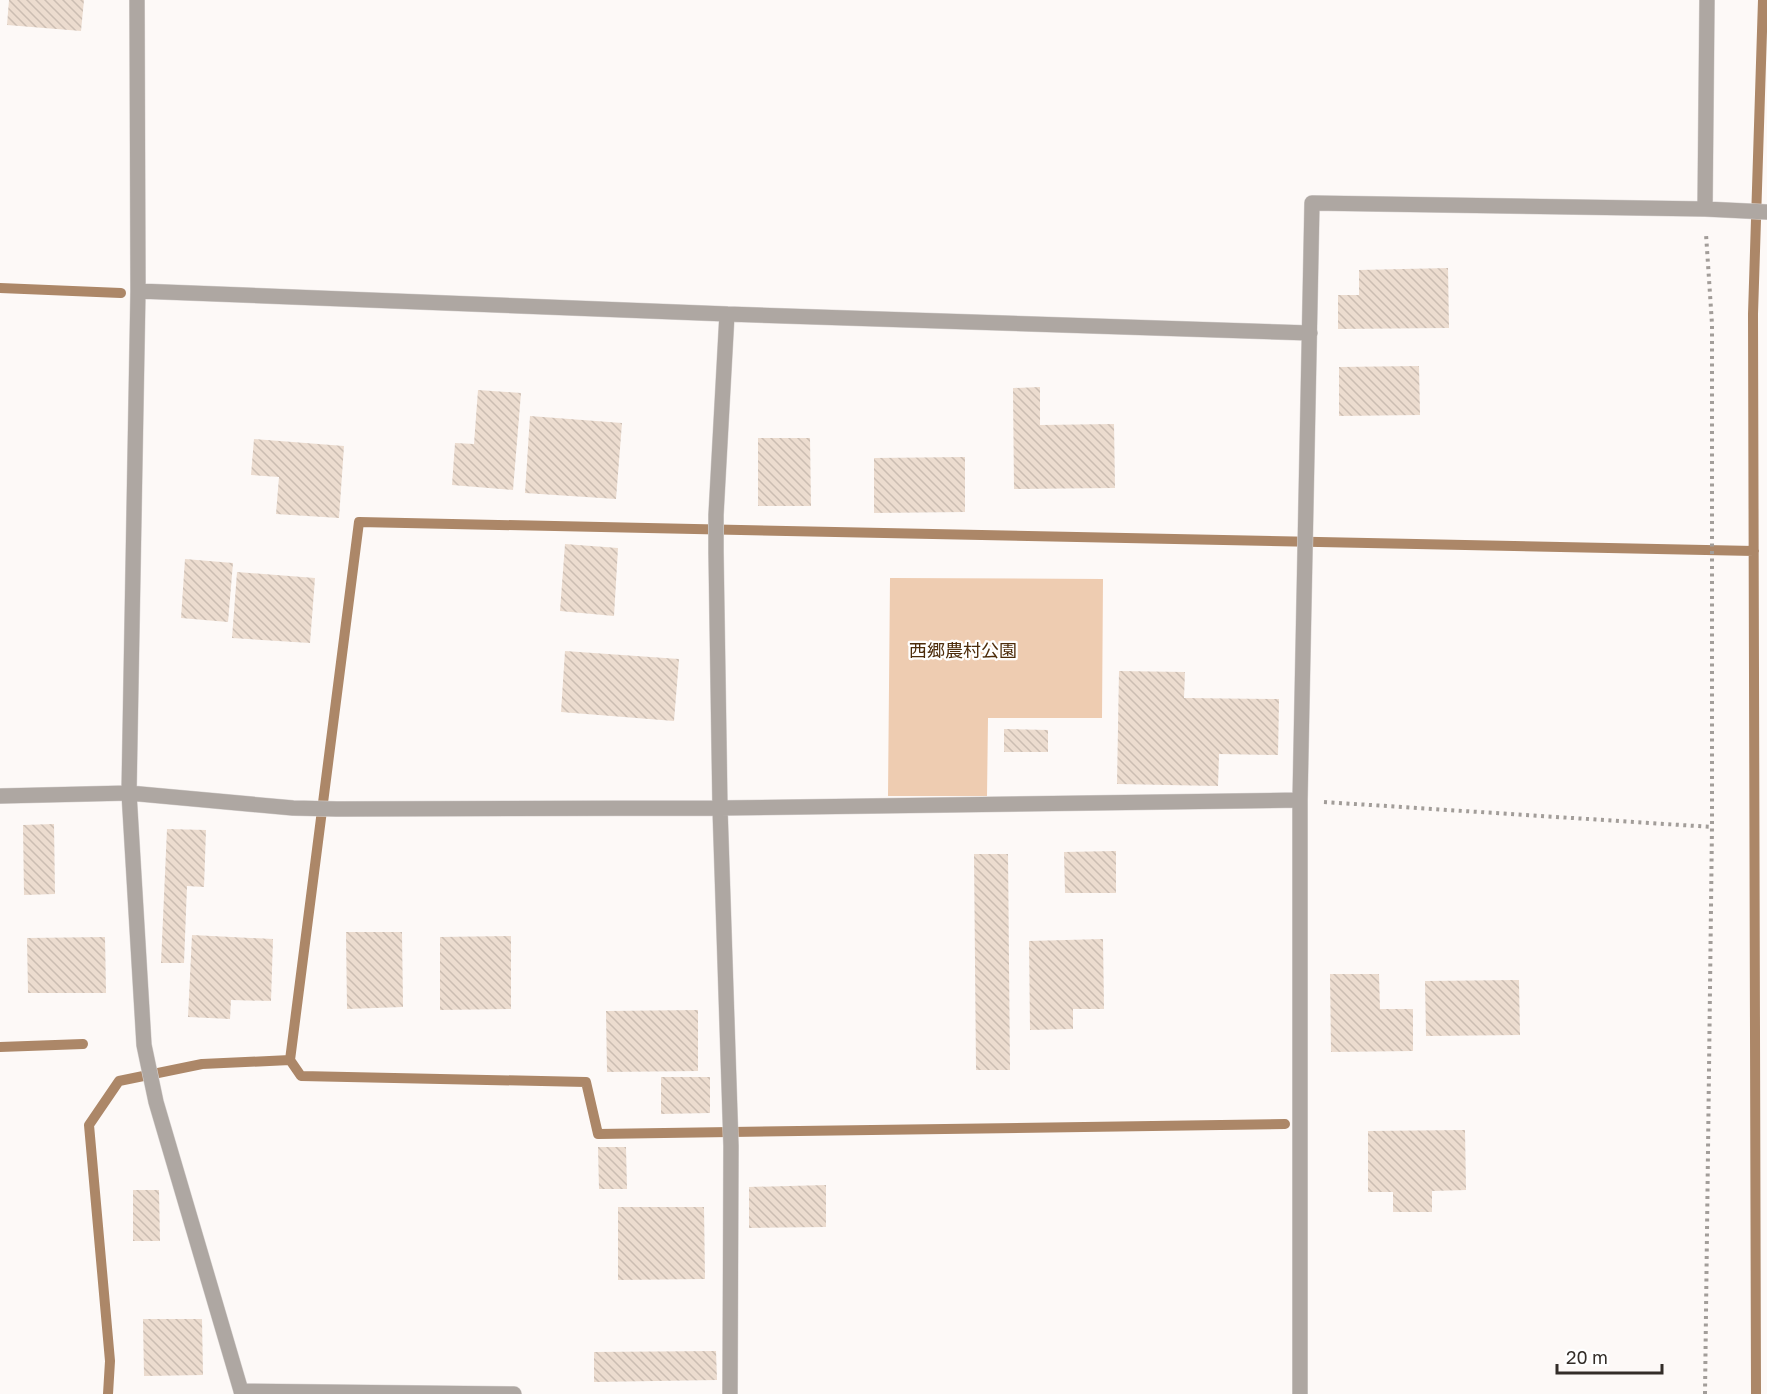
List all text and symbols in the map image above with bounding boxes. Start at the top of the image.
park label: 西郷農村公園 [909,639,1017,661]
scale bar [1557,1337,1662,1375]
text: 20 m [1566,1346,1608,1368]

